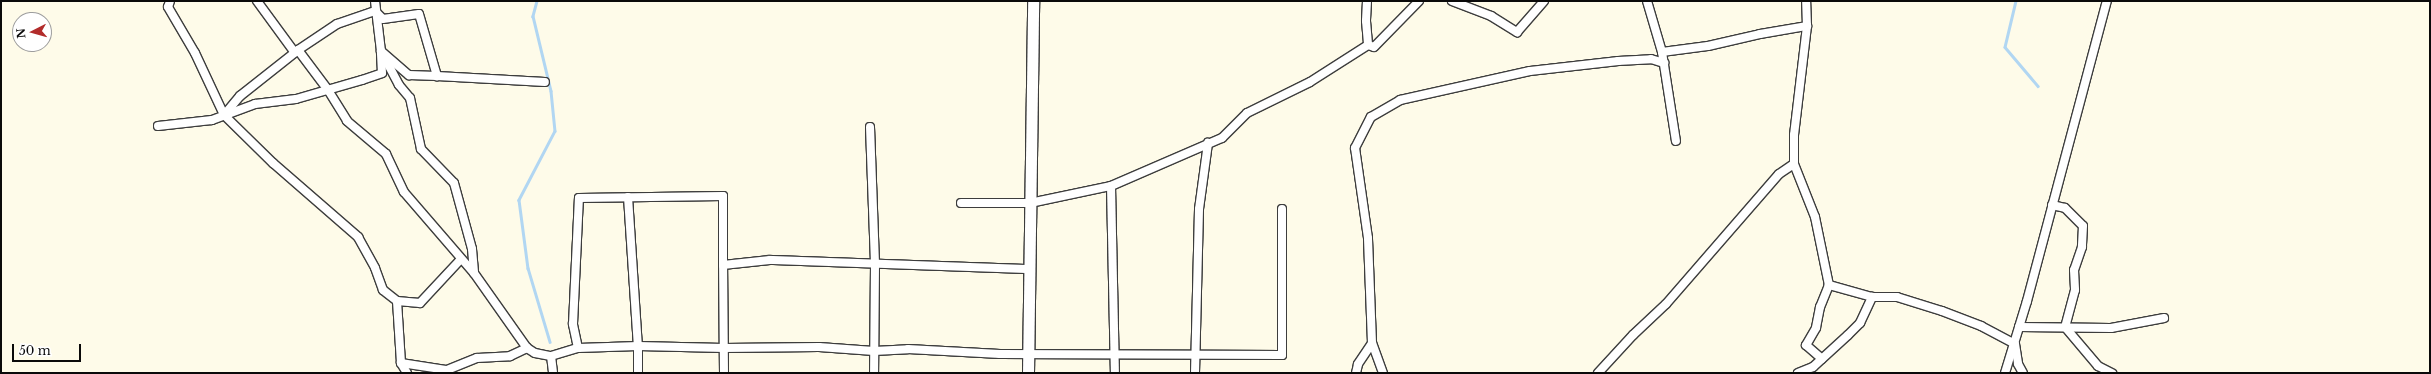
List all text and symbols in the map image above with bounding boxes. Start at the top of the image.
north arrow [12,12,52,52]
text: N [14,27,29,39]
scale bar [14,336,83,362]
text: 50 m [19,343,51,358]

